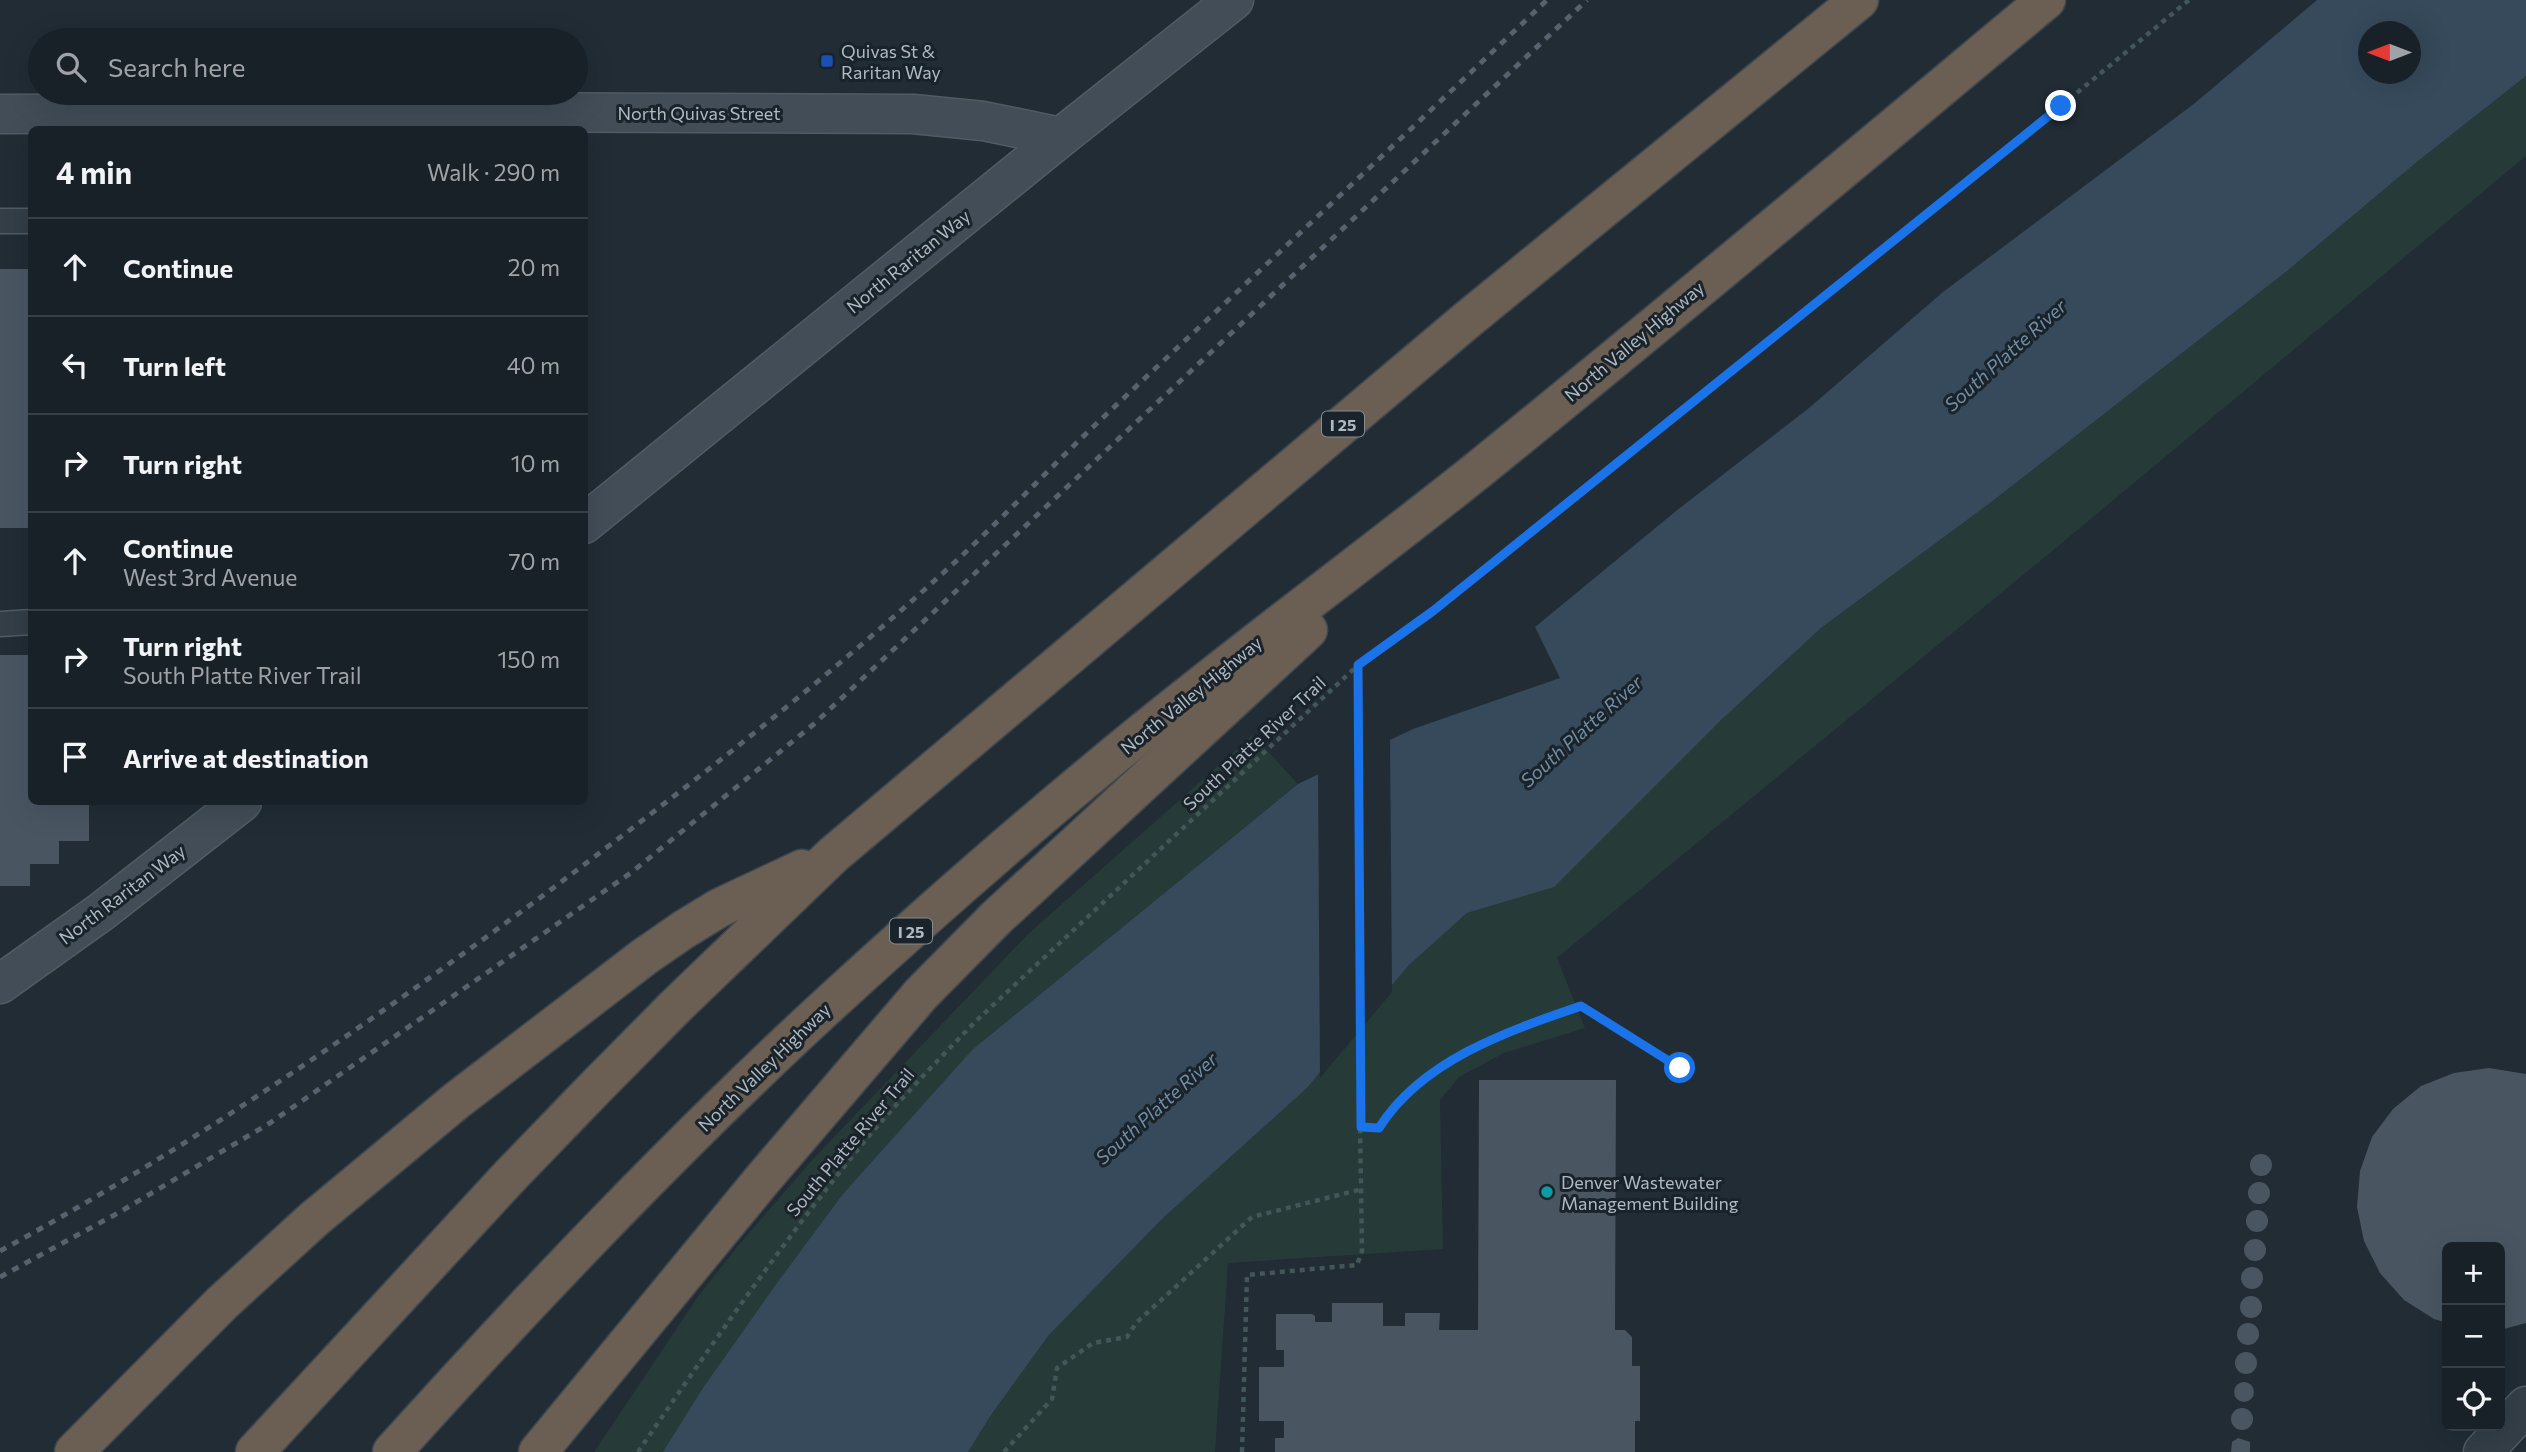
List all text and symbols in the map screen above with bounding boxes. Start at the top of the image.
north arrow [2358,21,2421,84]
search box [28,28,588,105]
place label: Quivas St & Raritan Way [841,40,941,83]
icon: search [52,48,90,86]
text: Search here [108,51,246,82]
marker: Quivas St & Raritan Way [819,53,835,69]
route end [2045,90,2076,121]
street label: North Quivas Street [617,102,781,124]
text: 4 min [56,153,132,190]
text: Walk · 290 m [427,158,560,186]
street label: North Raritan Way [842,204,974,318]
icon: ahead [56,248,94,286]
text: Continue [123,252,233,283]
text: 20 m [508,253,560,281]
street label: North Valley Highway [1560,276,1708,406]
water label: South Platte River [1939,293,2072,416]
icon: left [56,346,94,384]
text: Turn left [123,350,226,381]
text: 40 m [507,351,560,379]
road number: I 25 [1322,412,1364,436]
icon: right [56,444,94,482]
text: Turn right [123,448,242,479]
text: 10 m [511,449,560,477]
text: Continue [123,532,233,563]
icon: ahead [56,542,94,580]
text: 70 m [508,547,560,575]
text: West 3rd Avenue [123,563,298,591]
text: Turn right [123,630,242,661]
street label: North Valley Highway [1116,631,1266,759]
icon: right [56,640,94,678]
text: 150 m [497,645,560,673]
text: South Platte River Trail [123,661,362,689]
water label: South Platte River [1515,669,1648,792]
street label: South Platte River Trail [1178,671,1330,815]
icon: arrive [56,738,94,776]
text: Arrive at destination [123,742,369,773]
street label: North Raritan Way [55,839,189,949]
road number: I 25 [890,918,932,944]
street label: North Valley Highway [693,998,835,1136]
water label: South Platte River [1090,1046,1223,1169]
route start [1664,1052,1695,1083]
street label: South Platte River Trail [782,1063,918,1221]
place label: Denver Wastewater Management Building [1561,1171,1739,1214]
marker: Denver Wastewater Management Building [1539,1184,1555,1200]
map controls [2442,1242,2505,1431]
button: + [2442,1242,2505,1305]
button: − [2442,1305,2505,1368]
button: locate [2442,1368,2505,1431]

